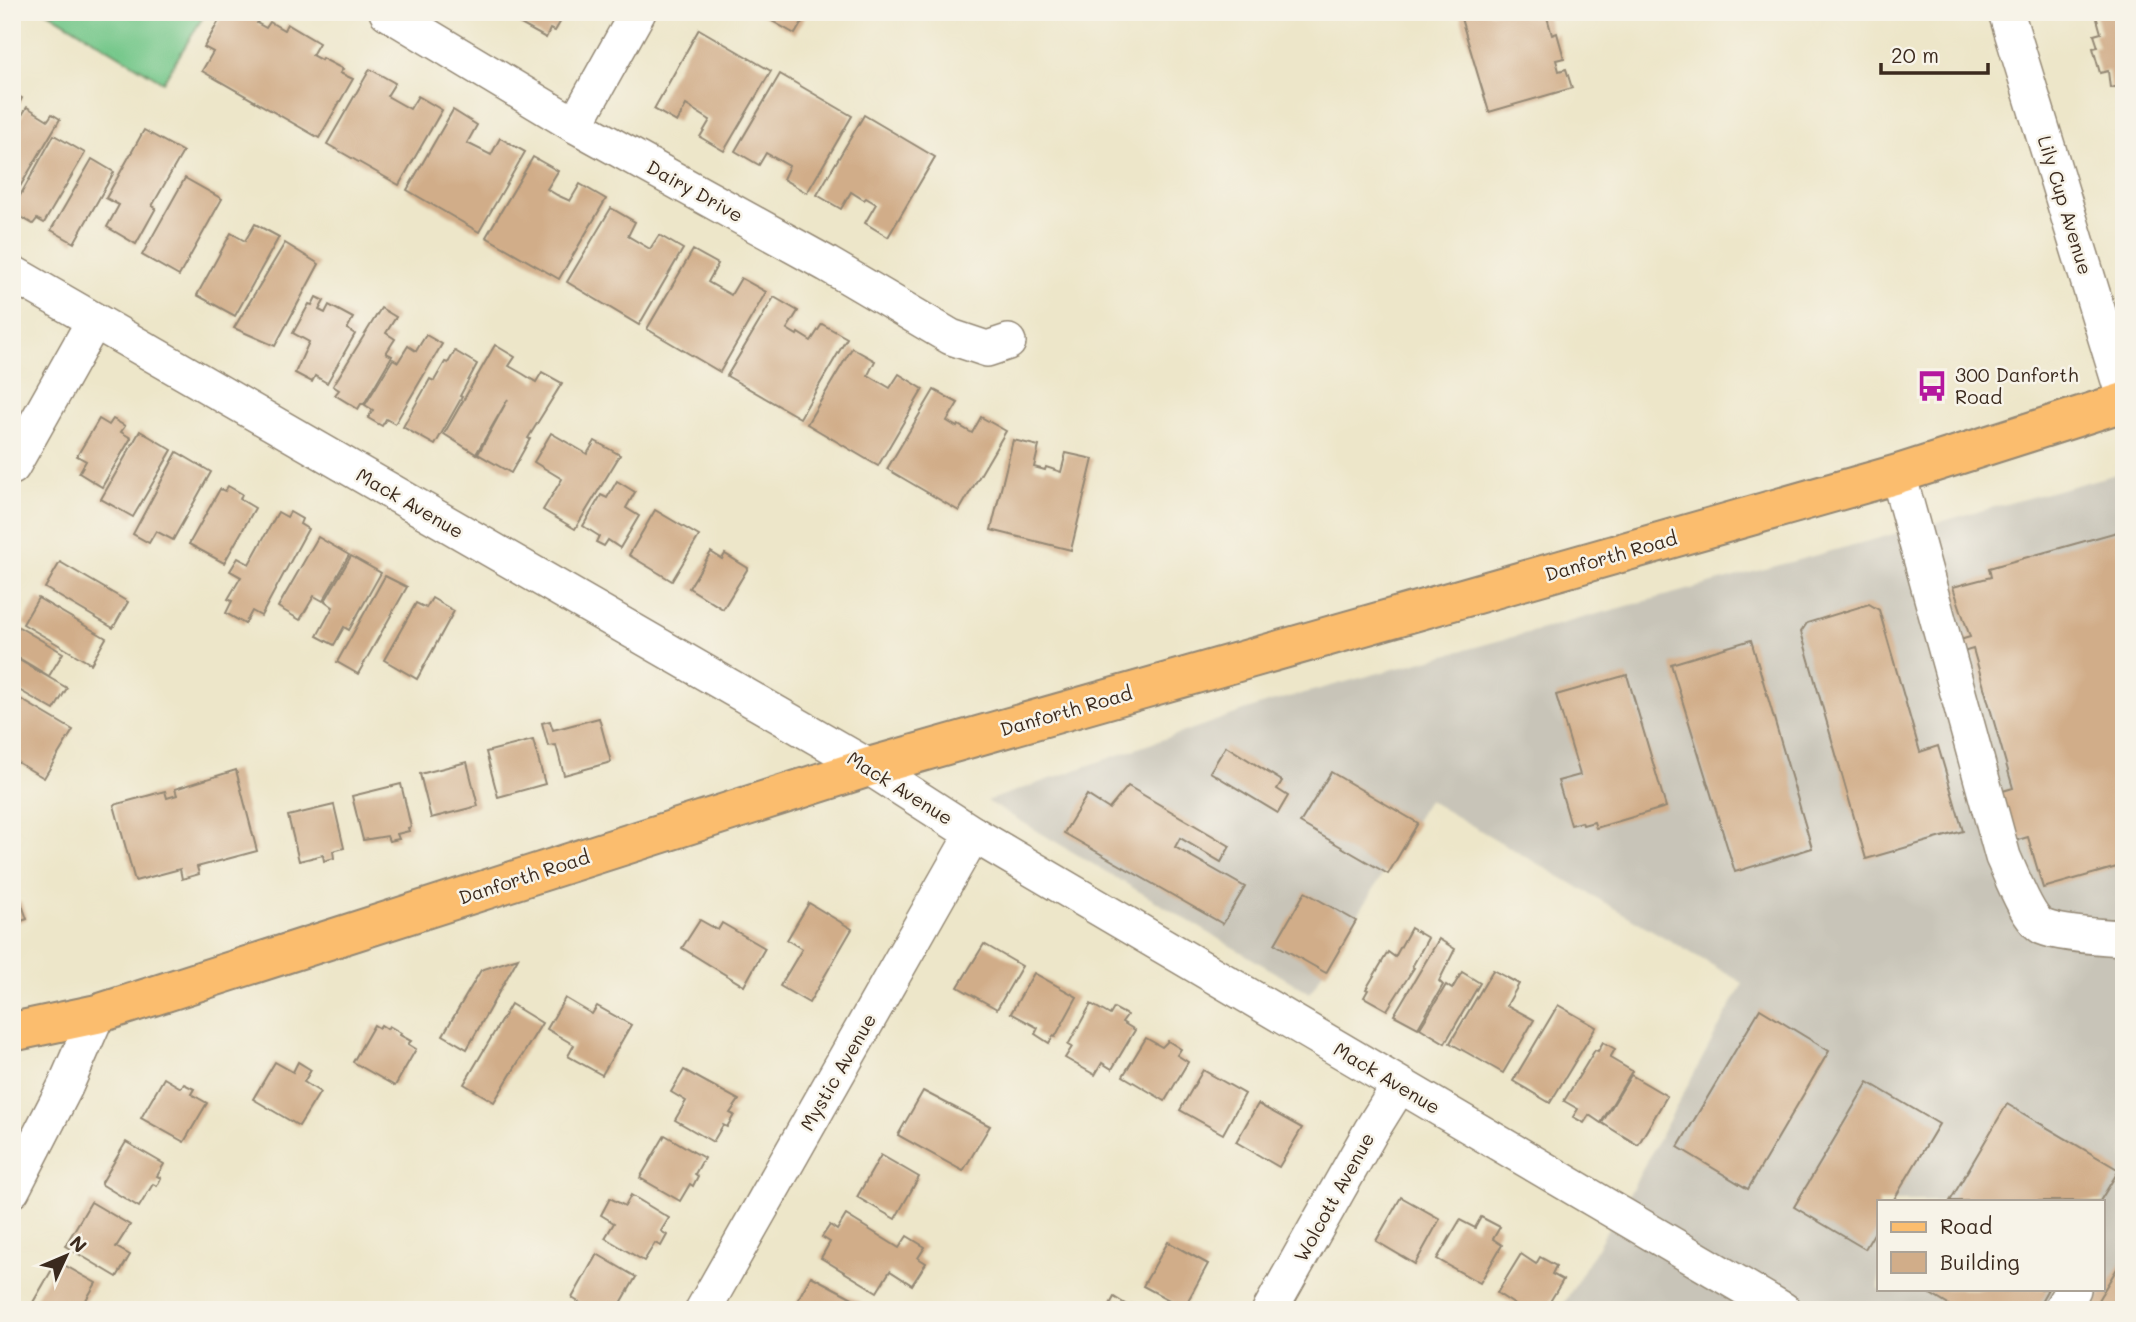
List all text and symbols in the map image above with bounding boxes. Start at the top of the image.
scale bar [1881,32,1987,76]
text: 20 m [1891,41,1939,68]
street label: Lily Cup Avenue [2032,132,2098,277]
street label: Dairy Drive [643,154,748,227]
place label: 300 Danforth Road [1955,362,2078,409]
bus stop icon: 300 Danforth Road [1915,369,1949,403]
street label: Mack Avenue [352,462,468,543]
street label: Danforth Road [1542,525,1680,586]
street label: Danforth Road [997,680,1135,741]
street label: Mack Avenue [843,745,958,830]
street label: Danforth Road [455,844,592,909]
street label: Mystic Avenue [794,1009,881,1135]
street label: Mack Avenue [1329,1036,1445,1119]
street label: Wolcott Avenue [1288,1128,1379,1266]
legend [1877,1200,2104,1290]
text: Road [1940,1212,1992,1239]
north arrow [32,1220,102,1290]
text: N [65,1230,93,1258]
text: Building [1940,1248,2020,1275]

